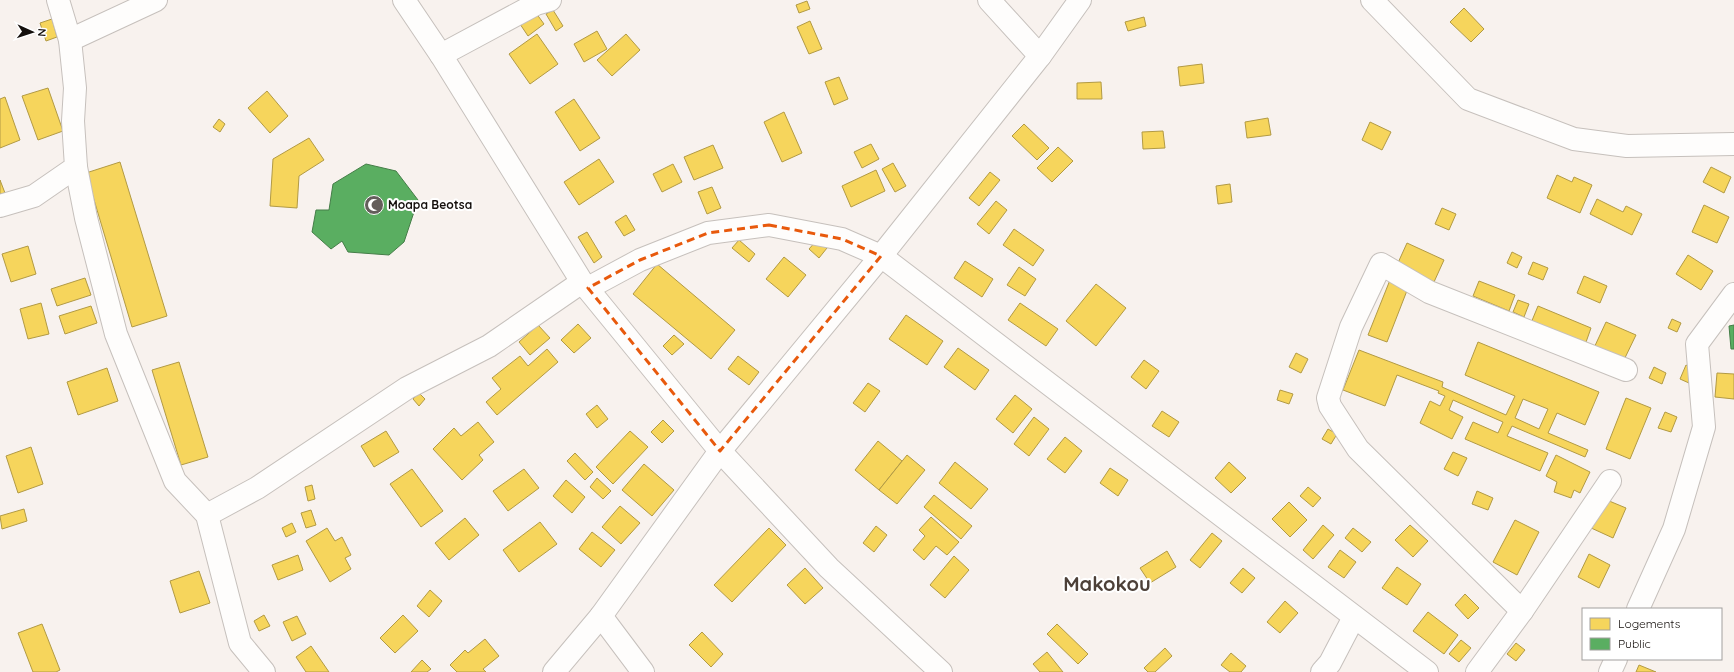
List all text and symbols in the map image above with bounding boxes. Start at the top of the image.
north arrow [12,12,52,52]
text: N [35,28,49,37]
mosque icon: Moapa Beotsa [363,194,385,216]
place label: Moapa Beotsa [388,197,472,212]
district label: Makokou [1063,571,1151,596]
legend [1582,608,1722,660]
text: Logements [1618,616,1681,631]
text: Public [1618,636,1651,651]

